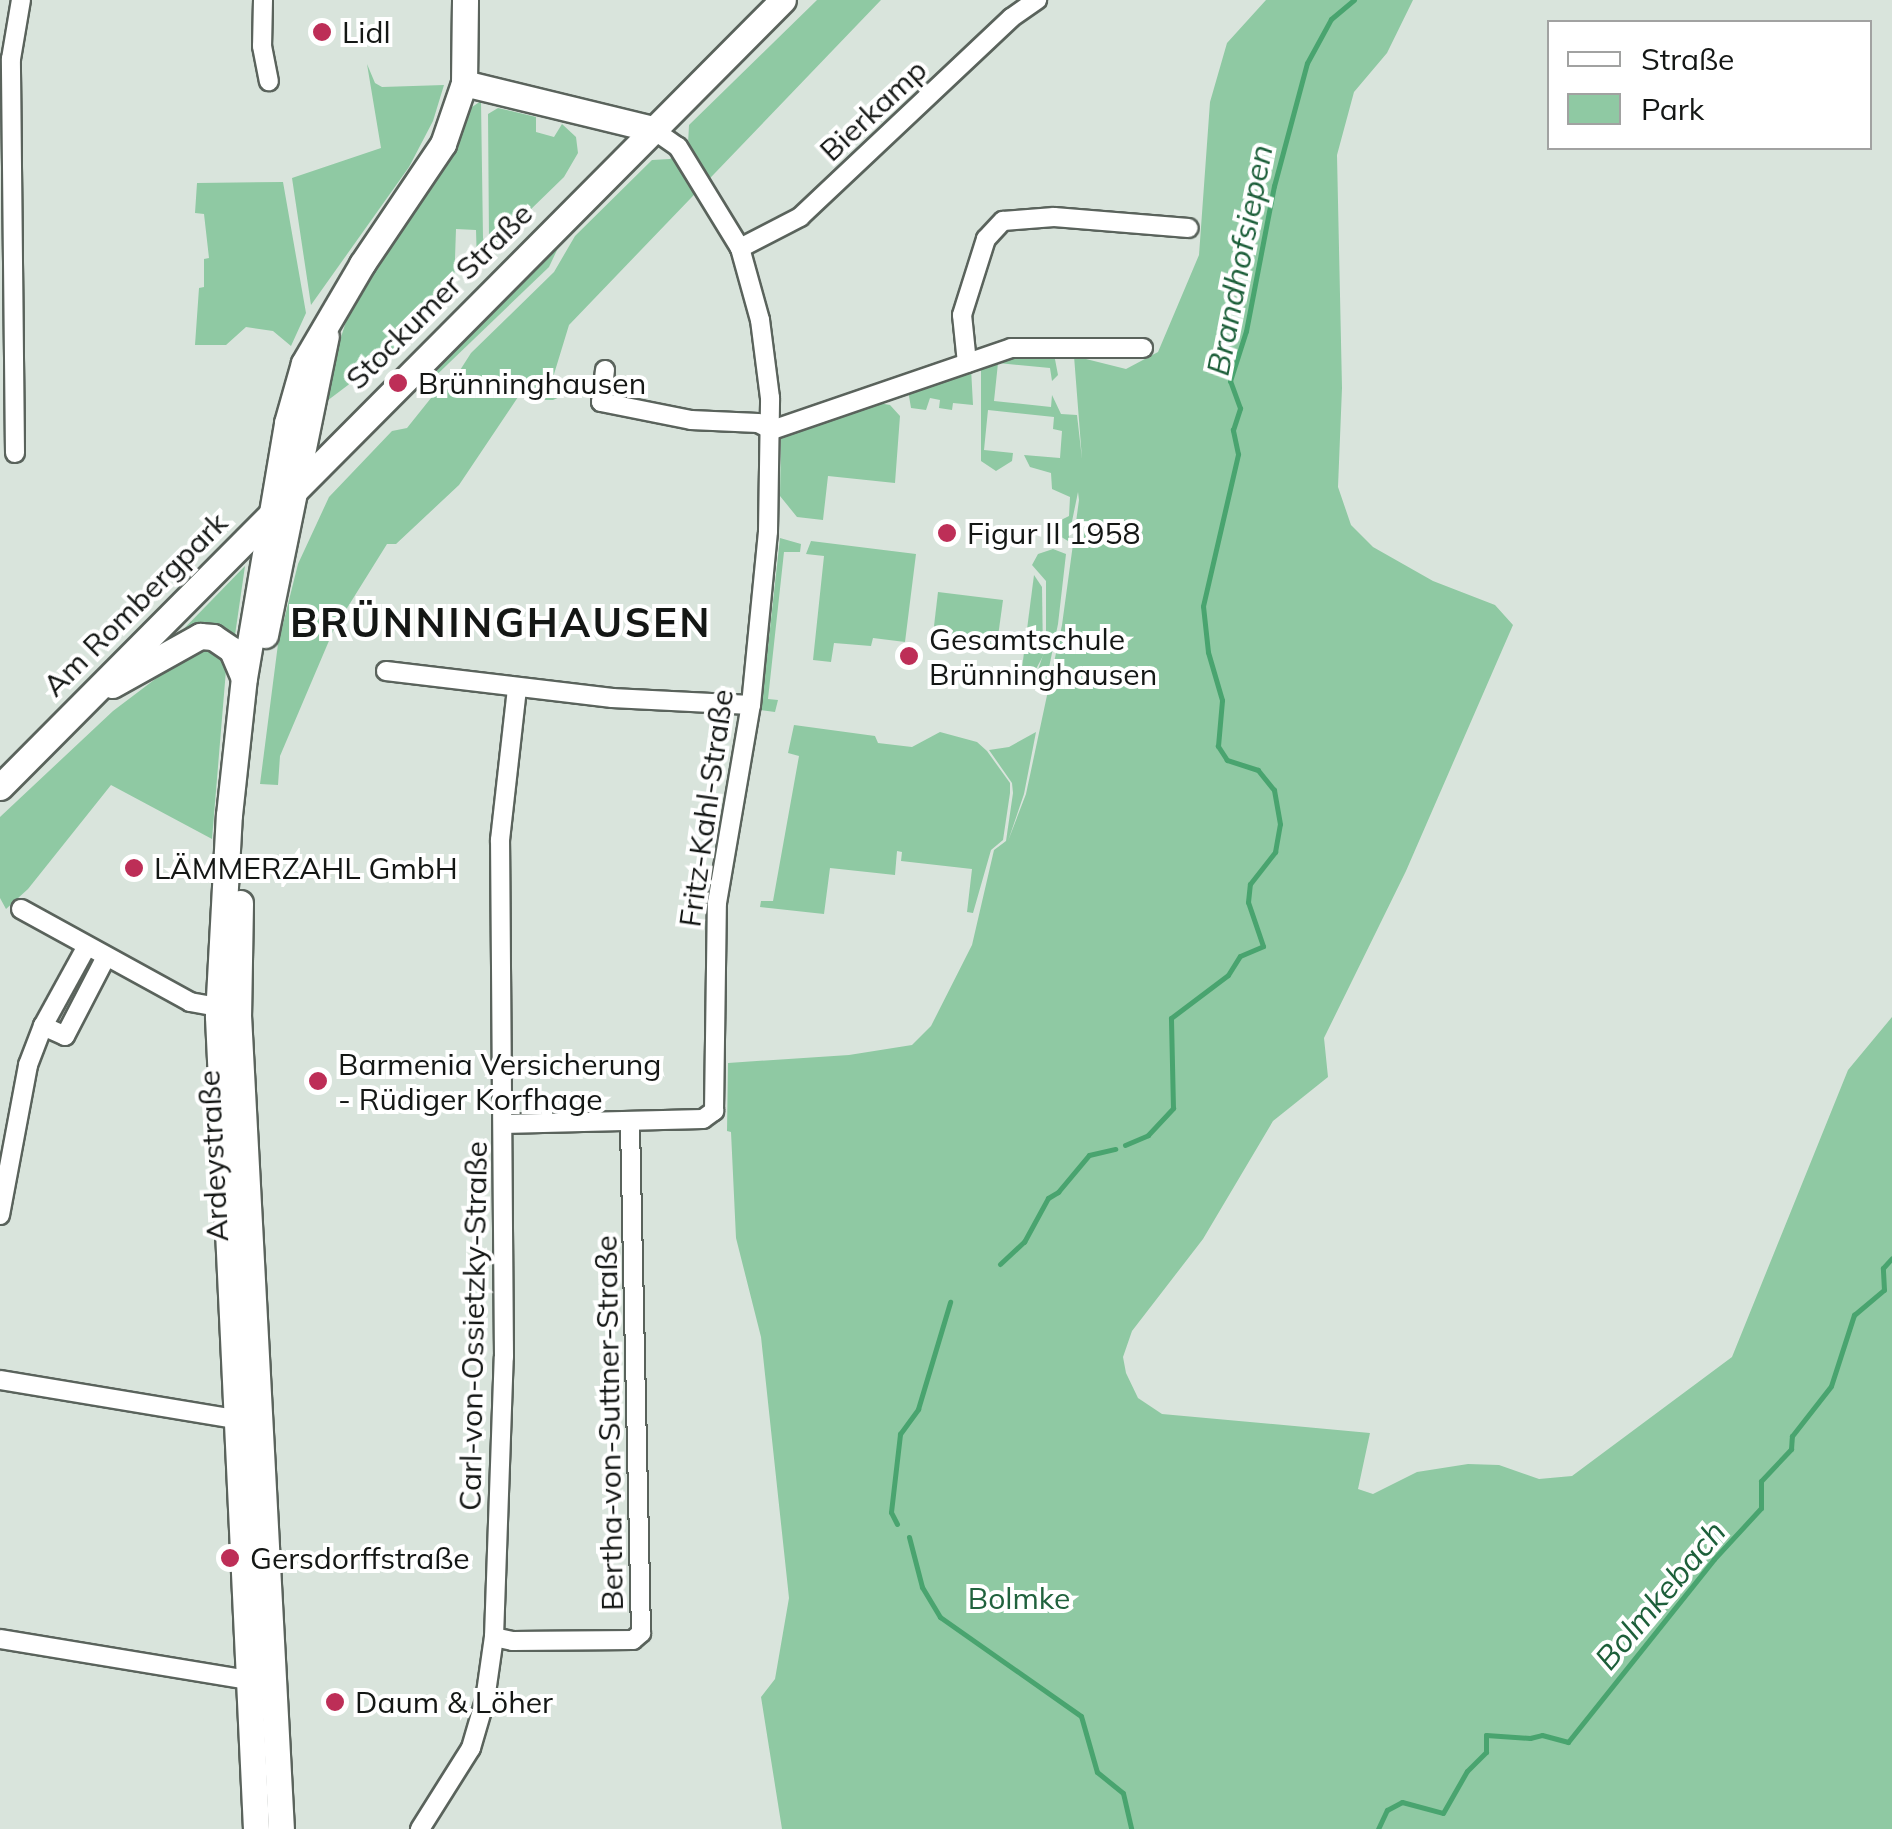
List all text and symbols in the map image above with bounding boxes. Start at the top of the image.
place label: Lidl [342,14,391,50]
legend [1547,20,1872,150]
marker: Lidl [311,21,333,43]
text: Straße [1641,40,1734,78]
street label: Bierkamp [812,52,934,168]
text: Park [1641,90,1704,128]
water label: Brandhofsiepen [1198,141,1280,379]
street label: Stockumer Straße [338,195,540,397]
place label: Brünninghausen [418,365,646,401]
marker: Brünninghausen [387,372,409,394]
street label: Am Rombergpark [35,504,235,704]
place label: Figur II 1958 [967,515,1140,551]
marker: Figur II 1958 [936,522,958,544]
district label: BRÜNNINGHAUSEN [290,598,712,646]
place label: Gesamtschule Brünninghausen [929,621,1157,692]
marker: Gesamtschule Brünninghausen [898,645,920,667]
street label: Fritz-Kahl-Straße [672,687,740,929]
place label: LÄMMERZAHL GmbH [154,850,458,886]
marker: LÄMMERZAHL GmbH [123,857,145,879]
place label: Barmenia Versicherung - Rüdiger Korfhage [338,1046,661,1116]
street label: Ardeystraße [191,1069,235,1243]
marker: Barmenia Versicherung - Rüdiger Korfhage [307,1070,329,1092]
street label: Carl-von-Ossietzky-Straße [452,1141,494,1511]
street label: Bertha-von-Suttner-Straße [588,1235,630,1611]
water label: Bolmkebach [1587,1513,1733,1677]
place label: Gersdorffstraße [250,1540,470,1576]
marker: Gersdorffstraße [219,1547,241,1569]
park label: Bolmke [968,1580,1070,1616]
place label: Daum & Löher [355,1684,553,1720]
marker: Daum & Löher [324,1691,346,1713]

